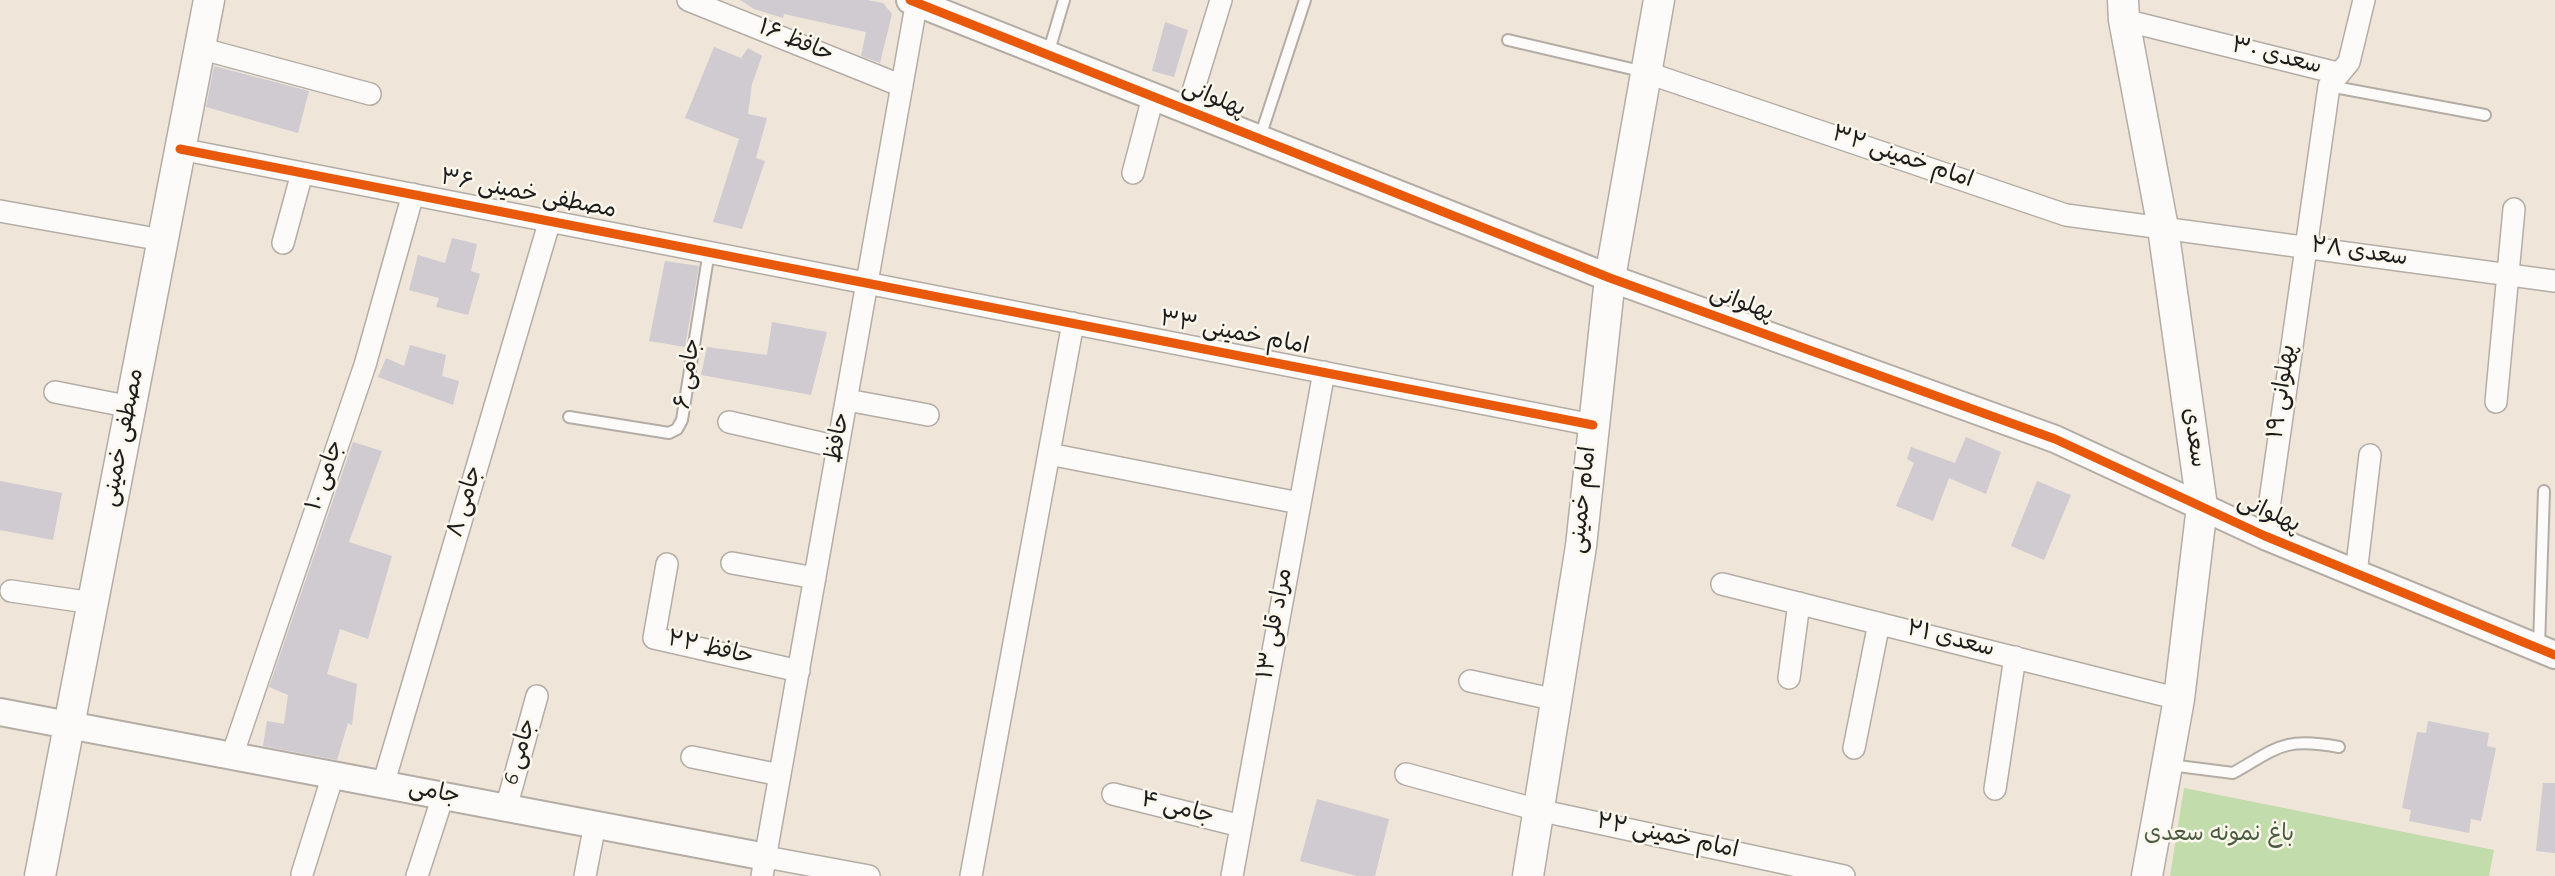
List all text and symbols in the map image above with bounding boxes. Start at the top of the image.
street label: حافظ ۱۶ [753,15,837,71]
street label: سعدی ۳۰ [2228,33,2324,83]
street label: پهلوانی [1177,75,1249,125]
street label: امام خمینی ۳۲ [1828,122,1976,196]
street label: مصطفی خمینی ۳۶ [438,165,618,227]
street label: سعدی ۲۸ [2309,234,2409,274]
street label: پهلوانی [1705,281,1777,329]
street label: امام خمینی ۳۳ [1157,307,1311,363]
street label: جامی ۶ [671,337,709,411]
street label: پهلوانی ۱۹ [2264,343,2304,441]
street label: مصطفی خمینی [98,367,152,509]
street label: سعدی [2174,406,2210,470]
street label: حافظ [822,411,858,465]
street label: جامی ۱۰ [302,437,352,515]
street label: امام خمینی [1566,445,1604,555]
street label: جامی ۸ [444,463,490,541]
street label: پهلوانی [2232,489,2304,541]
street label: مراد قلی ۱۳ [1254,566,1300,682]
street label: سعدی ۲۱ [1903,617,1997,665]
street label: حافظ ۲۲ [664,627,756,673]
street label: جامی 6 [499,716,545,788]
street label: جامی [406,776,462,812]
street label: جامی ۴ [1138,788,1216,832]
street label: امام خمینی ۲۲ [1593,809,1741,867]
park label: باغ نمونه سعدی [2144,822,2294,850]

